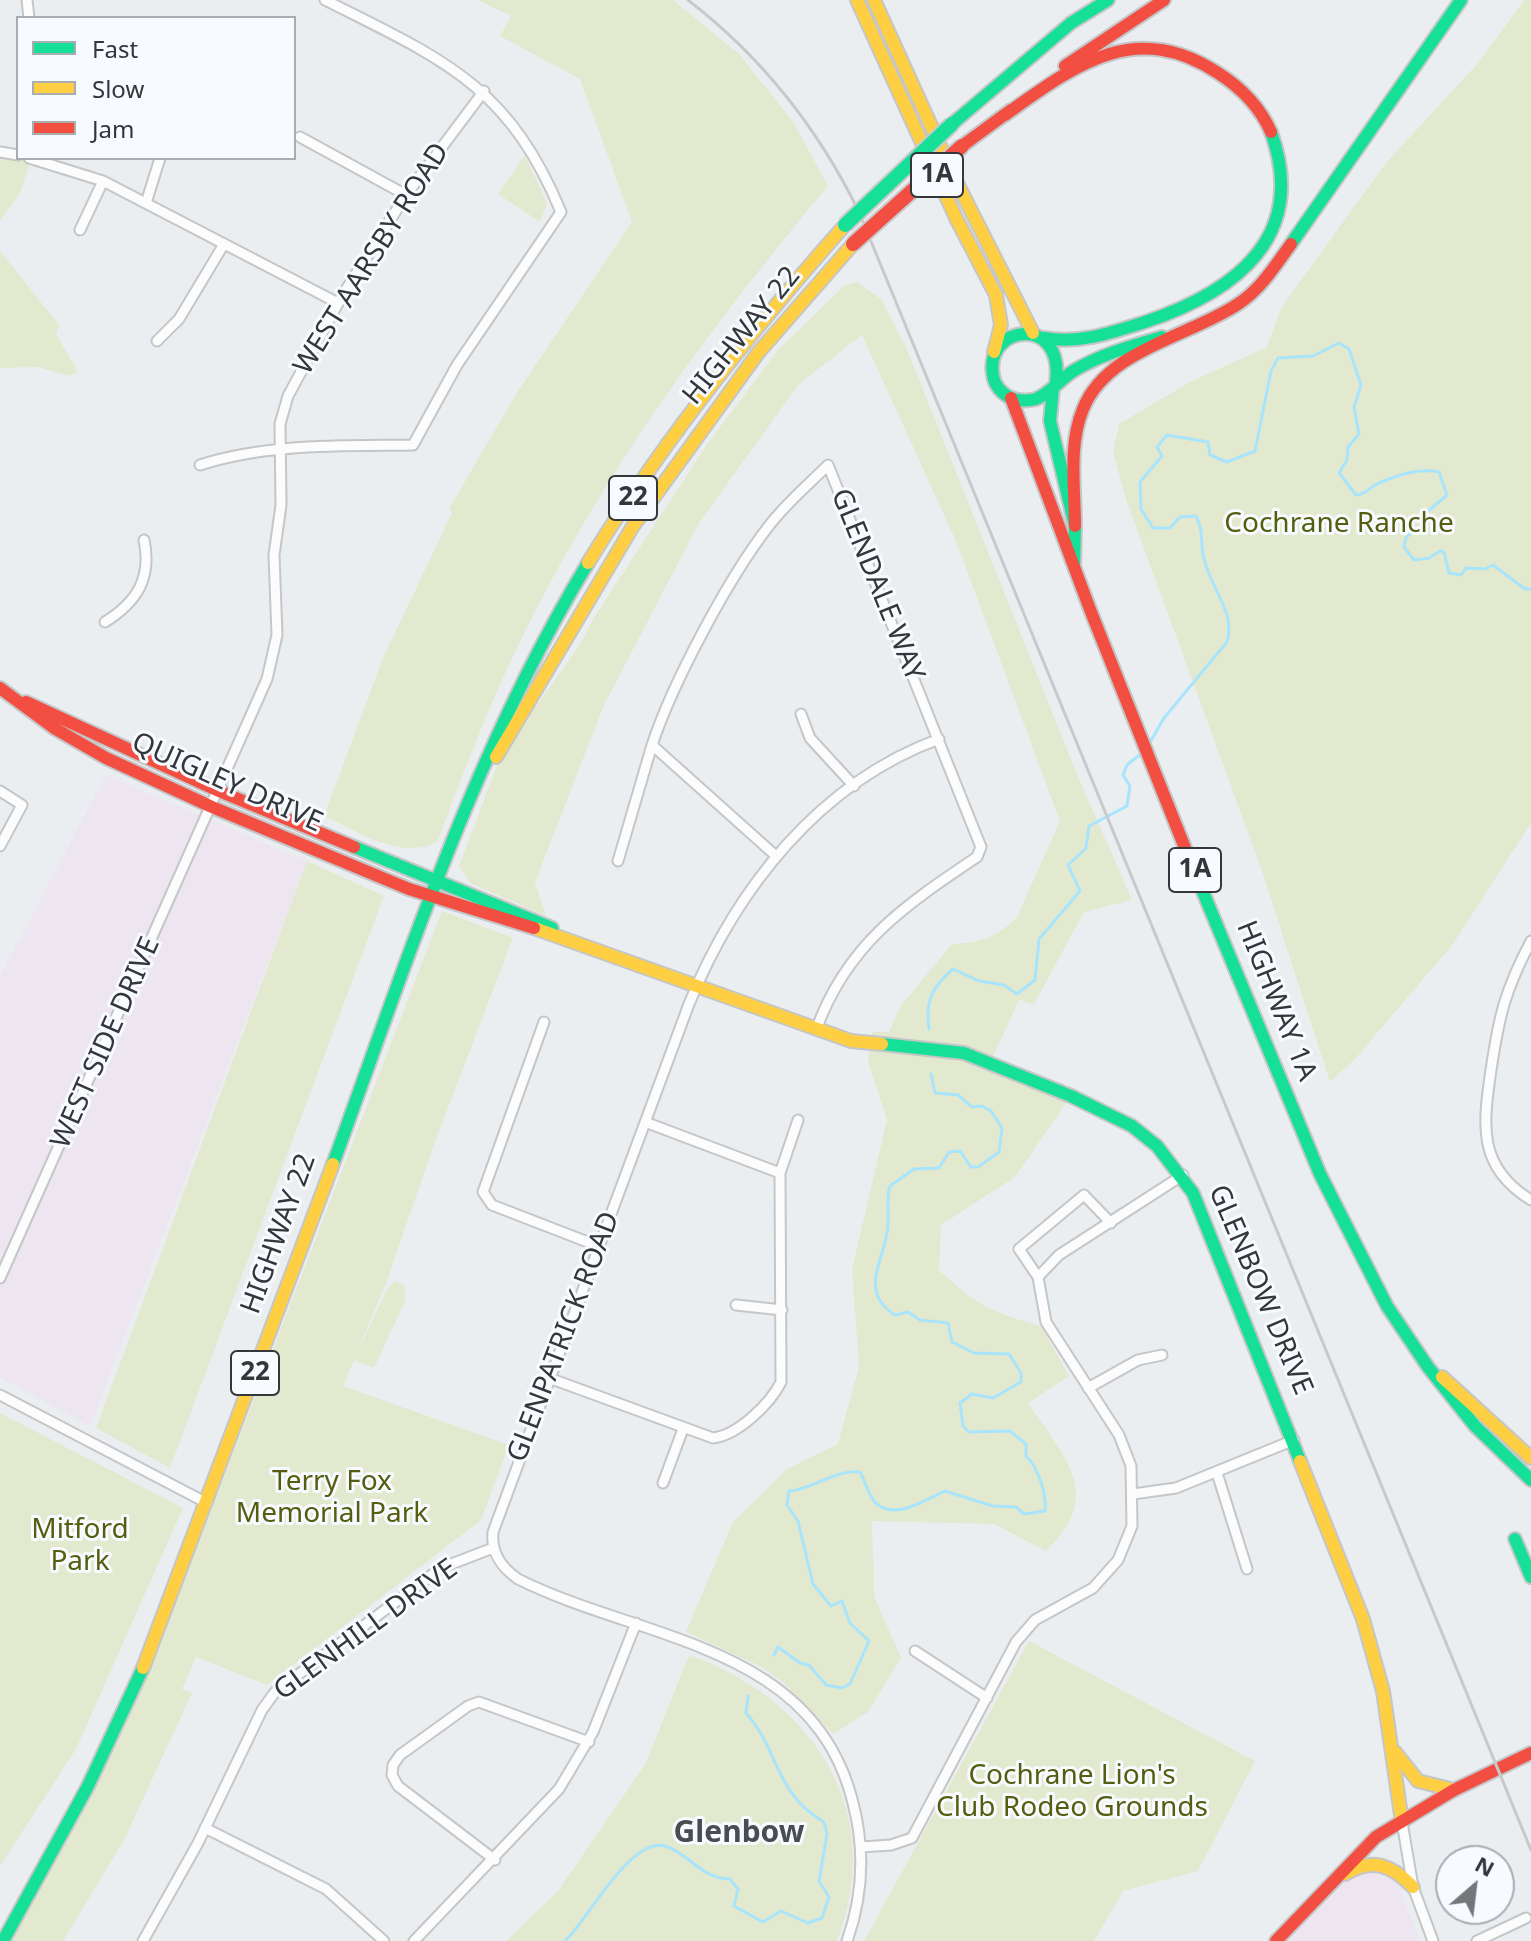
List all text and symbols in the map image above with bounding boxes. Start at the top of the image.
legend [16,16,296,160]
text: Fast [92,32,138,65]
text: Slow [92,72,144,105]
text: Jam [92,112,134,145]
street label: WEST AARSBY ROAD [287,137,457,381]
road number: 1A [911,153,963,197]
street label: HIGHWAY 22 [676,260,808,412]
road number: 22 [609,476,657,520]
street label: GLENDALE WAY [823,484,931,686]
park label: Cochrane Ranche [1224,507,1454,541]
street label: QUIGLEY DRIVE [126,726,328,840]
road number: 1A [1169,848,1221,892]
street label: HIGHWAY 1A [1229,916,1323,1086]
street label: WEST SIDE DRIVE [44,932,168,1154]
street label: HIGHWAY 22 [235,1149,323,1319]
street label: GLENBOW DRIVE [1201,1180,1319,1400]
street label: GLENPATRICK ROAD [501,1207,627,1467]
road number: 22 [231,1351,279,1395]
park label: Terry Fox Memorial Park [236,1465,428,1531]
park label: Mitford Park [31,1513,129,1579]
street label: GLENHILL DRIVE [268,1552,464,1708]
park label: Cochrane Lion's Club Rodeo Grounds [936,1759,1208,1825]
district label: Glenbow [674,1815,804,1851]
north arrow [1435,1845,1515,1925]
text: N [1470,1848,1500,1883]

